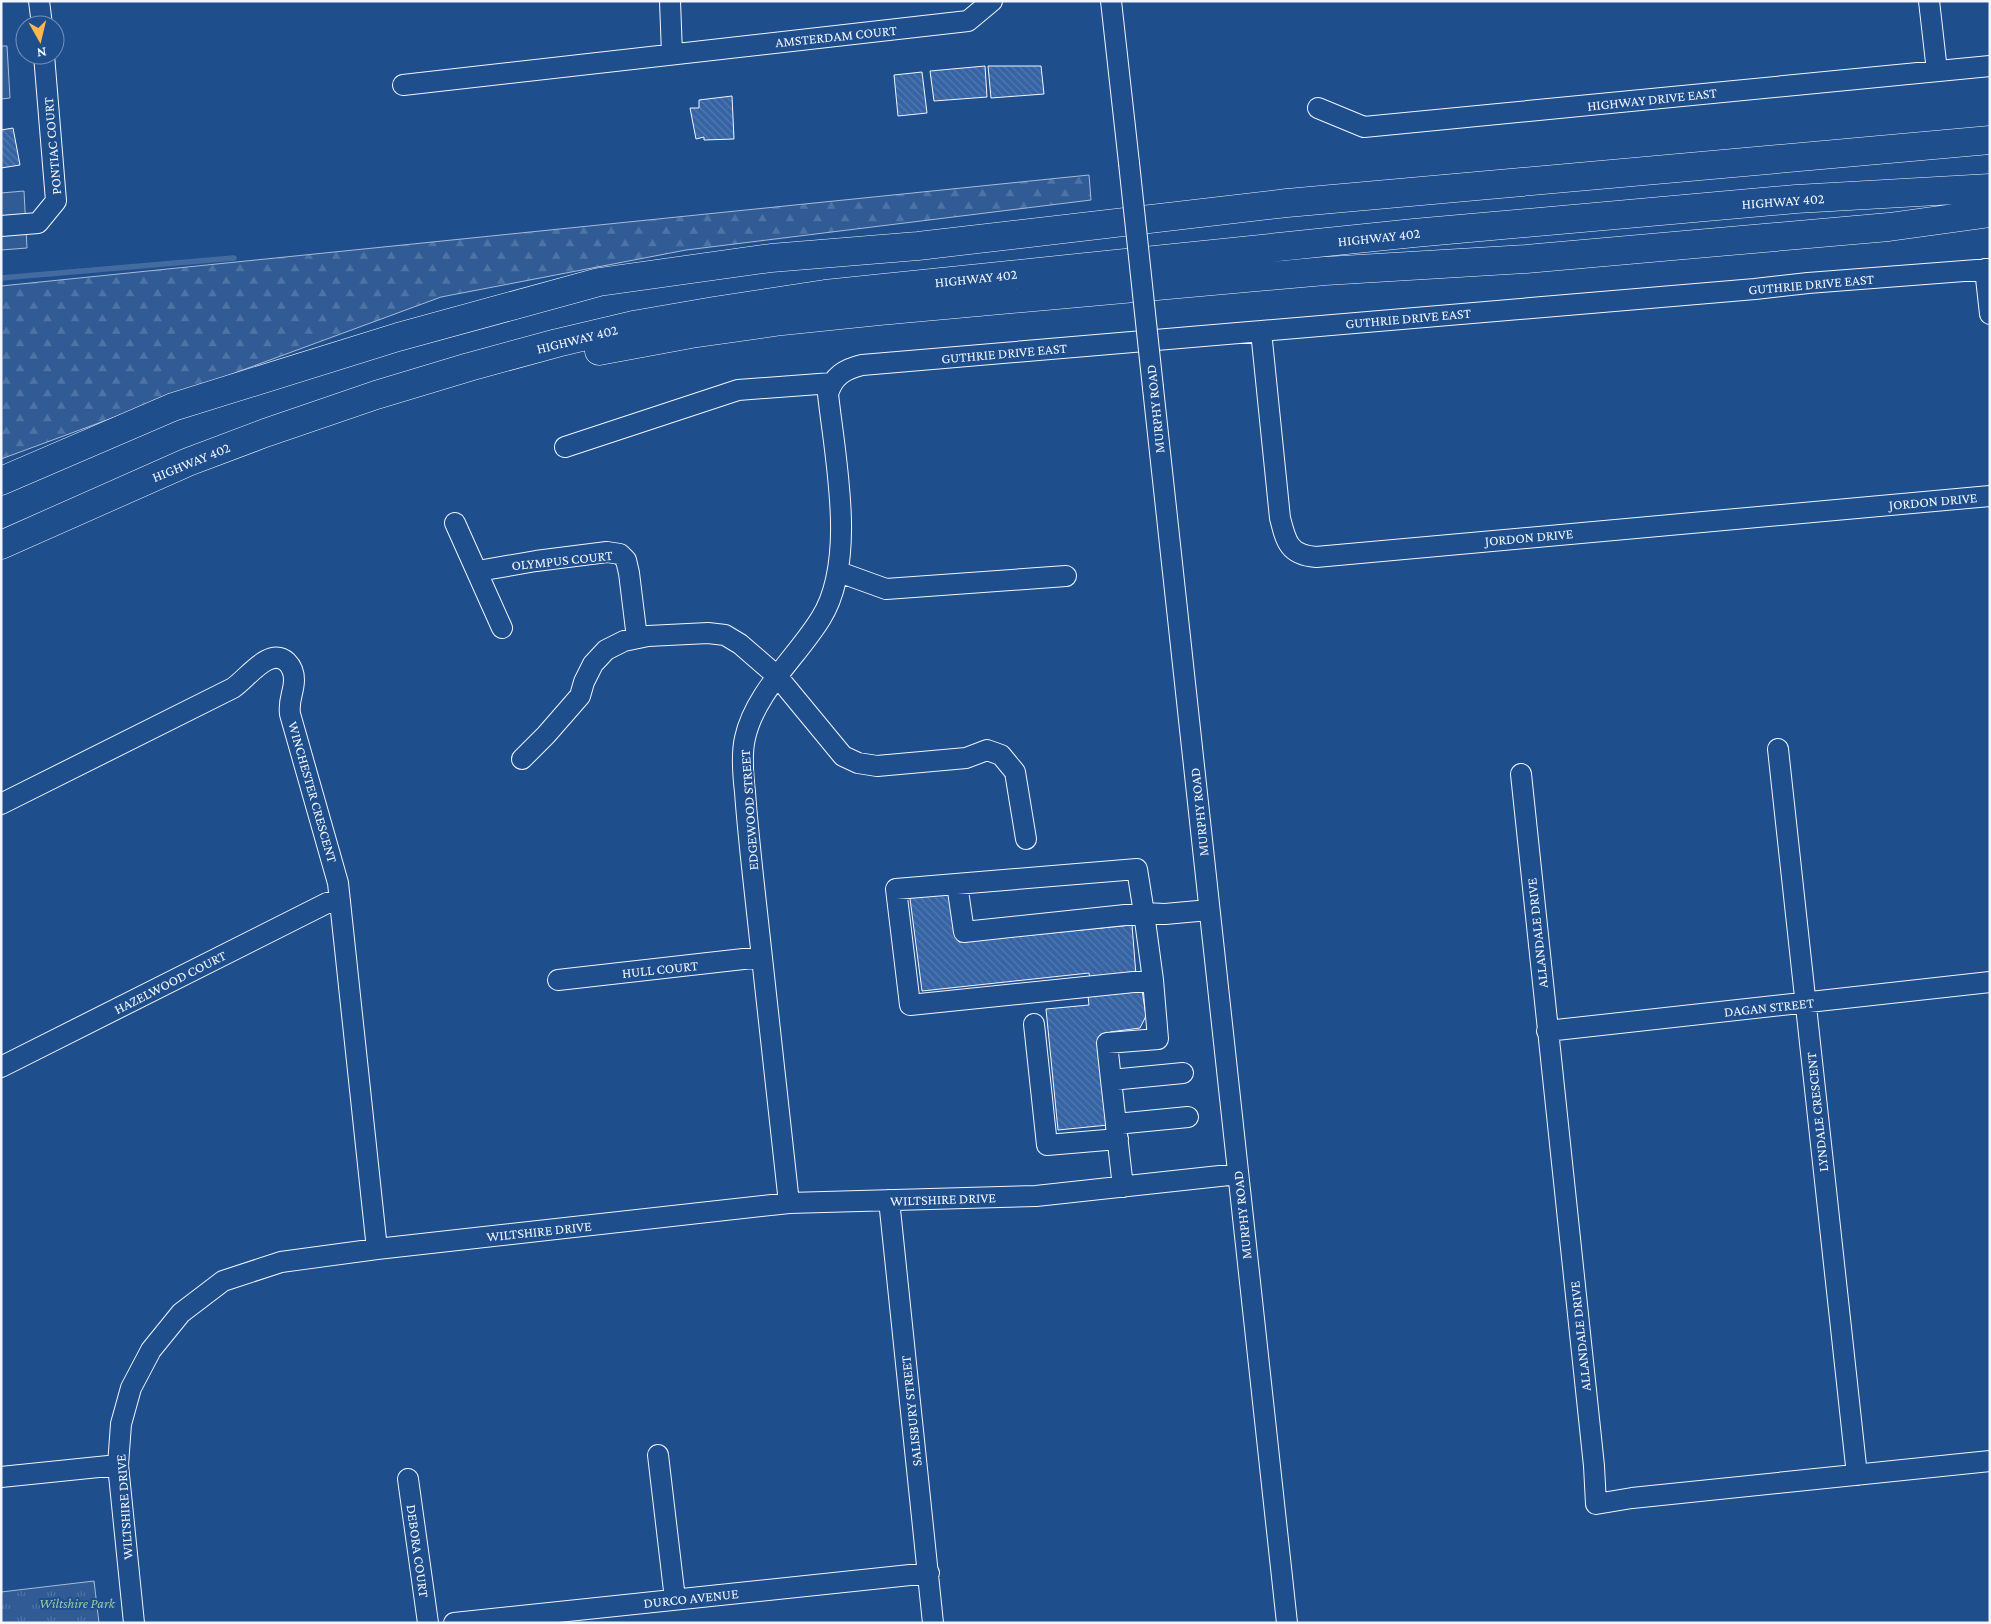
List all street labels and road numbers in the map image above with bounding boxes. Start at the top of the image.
street label: AMSTERDAM COURT [774,22,898,50]
street label: HIGHWAY DRIVE EAST [1586,84,1718,114]
street label: PONTIAC COURT [40,96,64,195]
street label: HIGHWAY 402 [1741,190,1825,212]
street label: HIGHWAY 402 [1337,225,1421,249]
street label: HIGHWAY 402 [934,266,1018,290]
street label: GUTHRIE DRIVE EAST [1747,271,1875,297]
street label: GUTHRIE DRIVE EAST [1344,305,1472,331]
street label: HIGHWAY 402 [535,321,619,357]
street label: GUTHRIE DRIVE EAST [940,340,1068,366]
street label: MURPHY ROAD [1142,364,1168,454]
street label: HIGHWAY 402 [150,439,233,485]
street label: JORDON DRIVE [1886,489,1978,513]
street label: JORDON DRIVE [1482,525,1574,549]
street label: OLYMPUS COURT [511,547,614,573]
street label: WINCHESTER CRESCENT [285,719,341,865]
street label: EDGEWOOD STREET [737,749,761,871]
street label: MURPHY ROAD [1186,767,1212,857]
street label: ALLANDALE DRIVE [1523,877,1551,989]
street label: HAZELWOOD COURT [111,947,229,1017]
street label: HULL COURT [621,957,699,981]
street label: DAGAN STREET [1723,994,1815,1020]
street label: LYNDALE CRESCENT [1803,1051,1831,1173]
street label: MURPHY ROAD [1229,1170,1255,1260]
street label: WILTSHIRE DRIVE [890,1189,996,1209]
street label: WILTSHIRE DRIVE [486,1217,593,1244]
street label: ALLANDALE DRIVE [1566,1280,1594,1392]
street label: SALISBURY STREET [897,1355,925,1467]
street label: WILTSHIRE DRIVE [112,1453,136,1560]
street label: DEBORA COURT [404,1504,432,1599]
street label: DURCO AVENUE [643,1585,740,1611]

